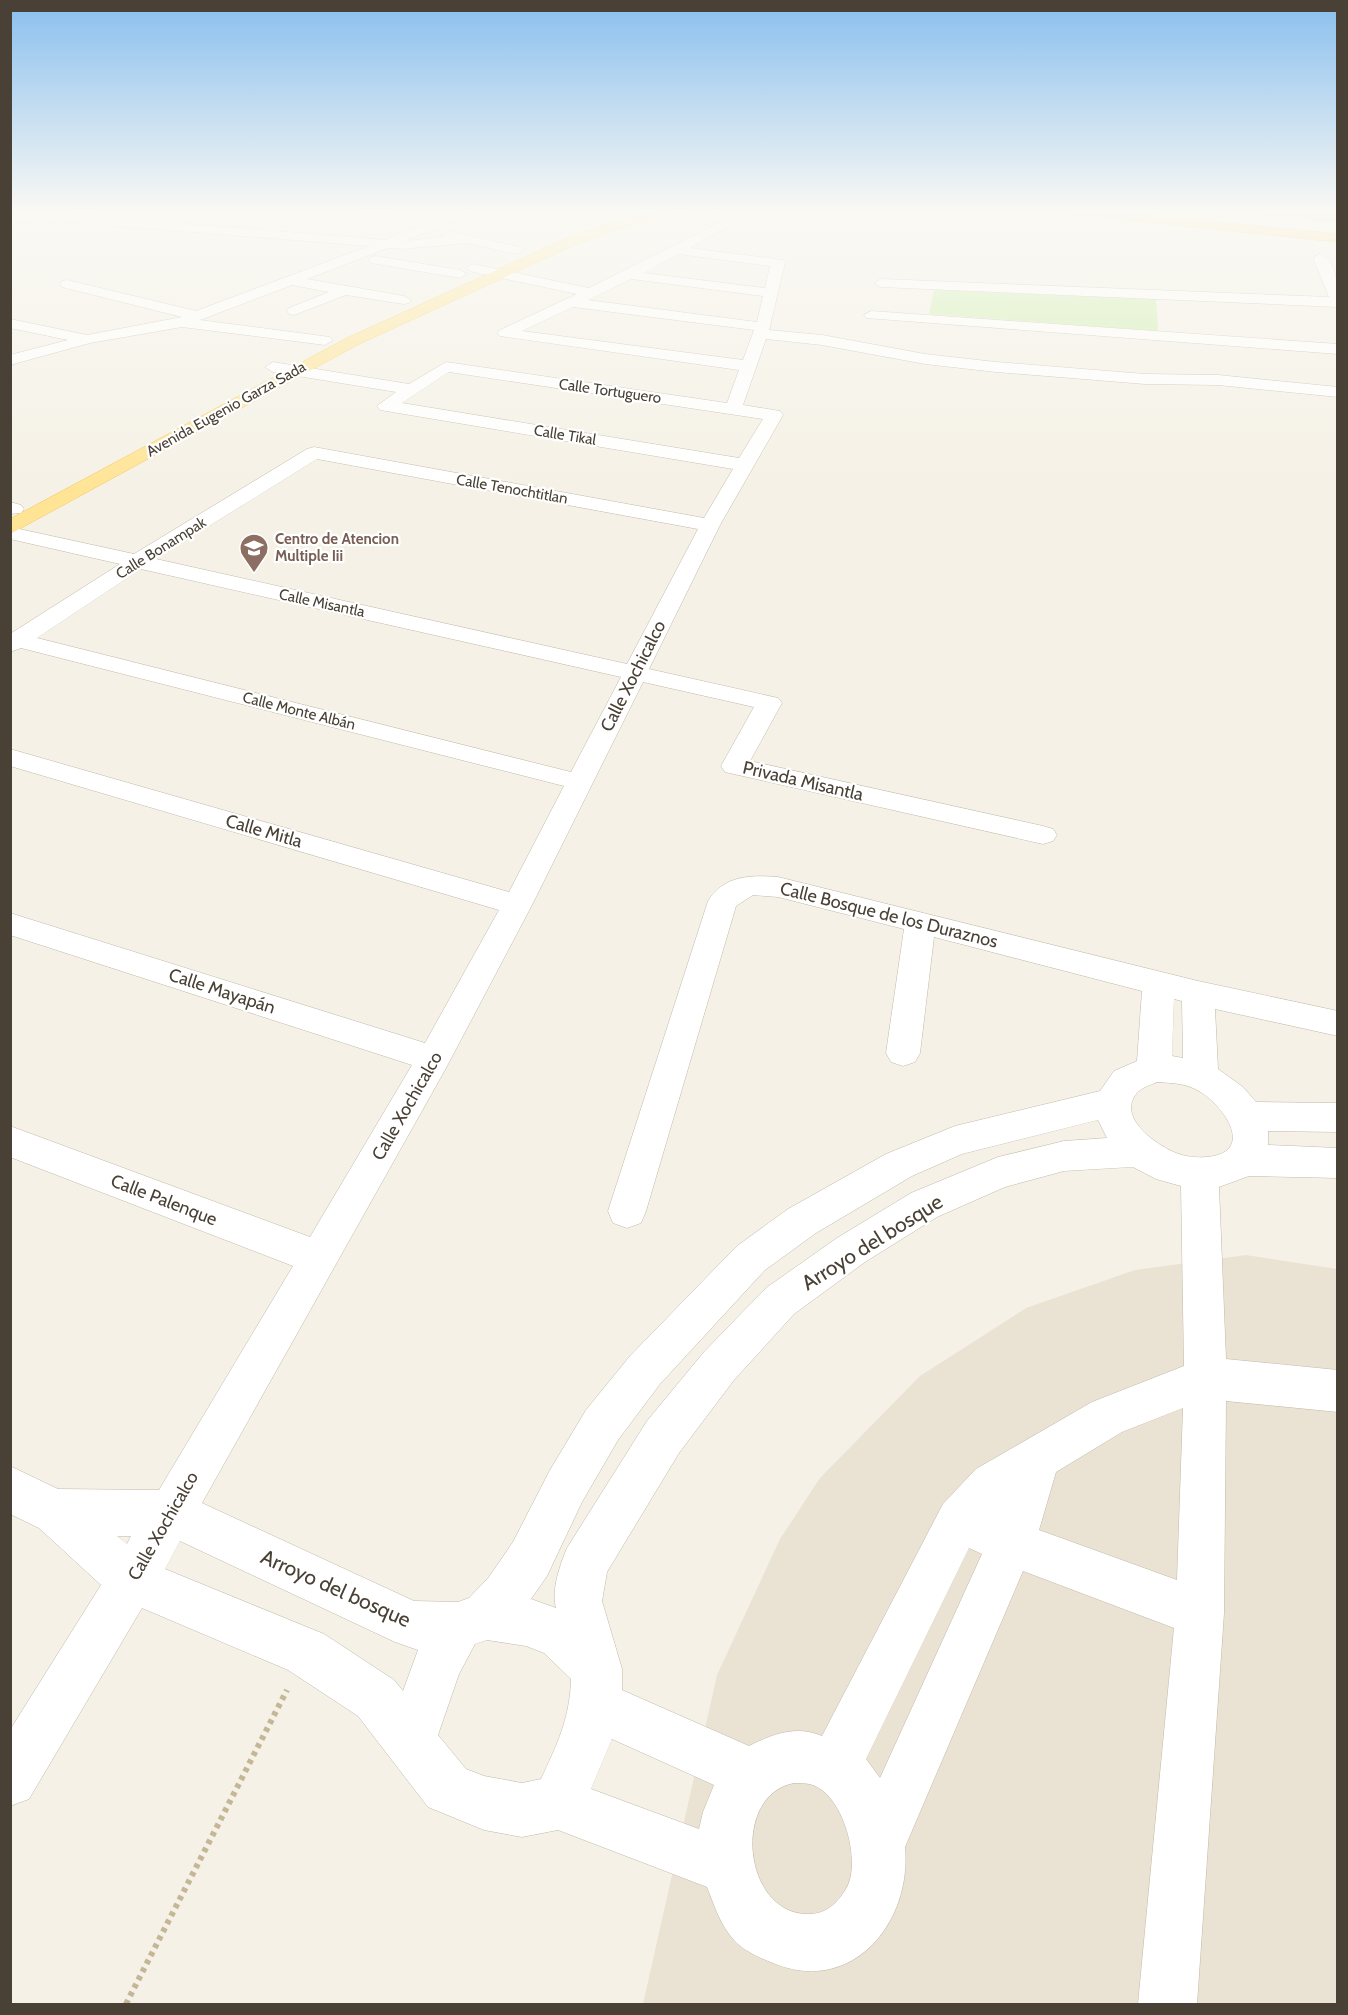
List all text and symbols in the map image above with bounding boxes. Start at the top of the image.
street label: Avenida Eugenio Garza Sada [143,357,310,460]
street label: Calle Tortuguero [558,375,662,407]
street label: Calle Tikal [533,421,598,449]
street label: Calle Tenochtitlan [455,470,569,508]
street label: Calle Bonampak [113,513,210,583]
place label: Centro de Atencion Multiple Iii [275,530,399,565]
school or university icon: Centro de Atencion Multiple Iii [238,532,270,574]
street label: Calle Misantla [277,585,367,621]
street label: Calle Xochicalco [595,617,671,735]
street label: Calle Monte Albán [241,688,357,734]
street label: Privada Misantla [741,756,866,806]
street label: Calle Mitla [223,810,305,853]
street label: Calle Bosque de los Duraznos [778,877,1000,953]
street label: Calle Mayapán [166,963,278,1019]
street label: Calle Xochicalco [367,1048,447,1164]
street label: Calle Palenque [108,1170,220,1230]
street label: Arroyo del bosque [797,1189,947,1295]
street label: Calle Xochicalco [123,1468,203,1584]
street label: Arroyo del bosque [257,1544,415,1632]

